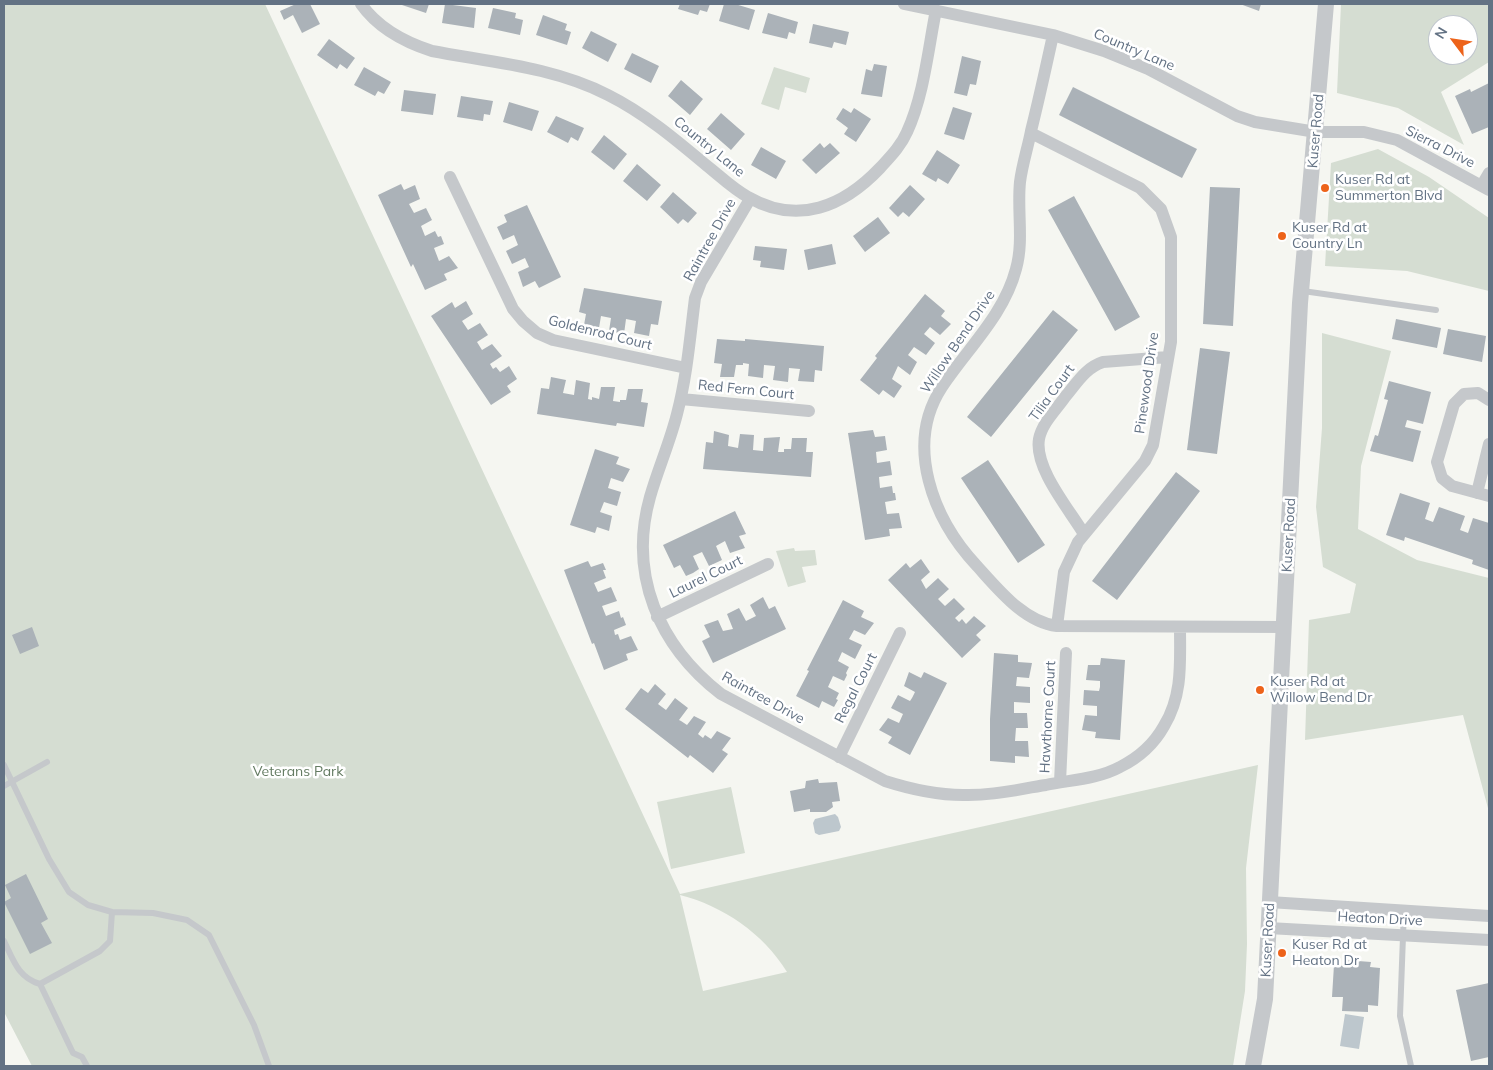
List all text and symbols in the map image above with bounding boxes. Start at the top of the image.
north arrow [1428,15,1478,65]
text: N [1431,24,1451,42]
street label: Country Lane [1091,25,1177,75]
street label: Kuser Road [1304,93,1328,169]
street label: Country Lane [670,113,748,181]
street label: Sierra Drive [1402,122,1478,172]
place label: Kuser Rd at Summerton Blvd [1335,172,1443,204]
marker: Kuser Rd at Summerton Blvd [1319,182,1331,194]
street label: Raintree Drive [680,196,740,284]
place label: Kuser Rd at Country Ln [1292,220,1367,252]
marker: Kuser Rd at Country Ln [1276,230,1288,242]
street label: Willow Bend Drive [917,287,999,397]
street label: Goldenrod Court [546,312,654,354]
street label: Pinewood Drive [1132,331,1162,435]
street label: Tilia Court [1026,361,1078,425]
street label: Red Fern Court [697,377,795,403]
street label: Kuser Road [1279,497,1299,573]
street label: Laurel Court [667,552,745,602]
street label: Regal Court [831,650,881,726]
street label: Hawthorne Court [1037,660,1059,774]
street label: Raintree Drive [719,668,807,728]
place label: Kuser Rd at Willow Bend Dr [1270,674,1372,706]
marker: Kuser Rd at Willow Bend Dr [1254,684,1266,696]
park label: Veterans Park [253,764,343,780]
street label: Kuser Road [1258,902,1278,978]
street label: Heaton Drive [1337,908,1423,930]
place label: Kuser Rd at Heaton Dr [1292,937,1367,970]
marker: Kuser Rd at Heaton Dr [1276,947,1288,959]

